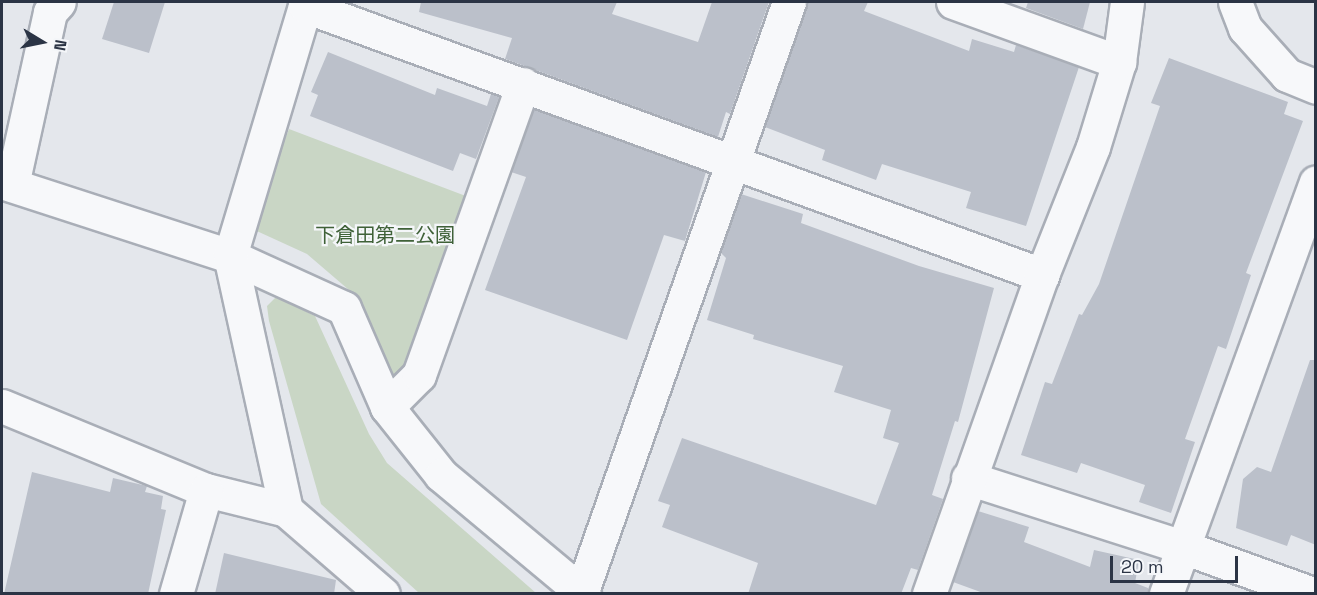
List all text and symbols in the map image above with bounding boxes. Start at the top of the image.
north arrow [12,12,72,72]
text: N [49,38,71,52]
park label: 下倉田第二公園 [315,223,455,247]
scale bar [1113,544,1240,582]
text: 20 m [1121,555,1164,578]

